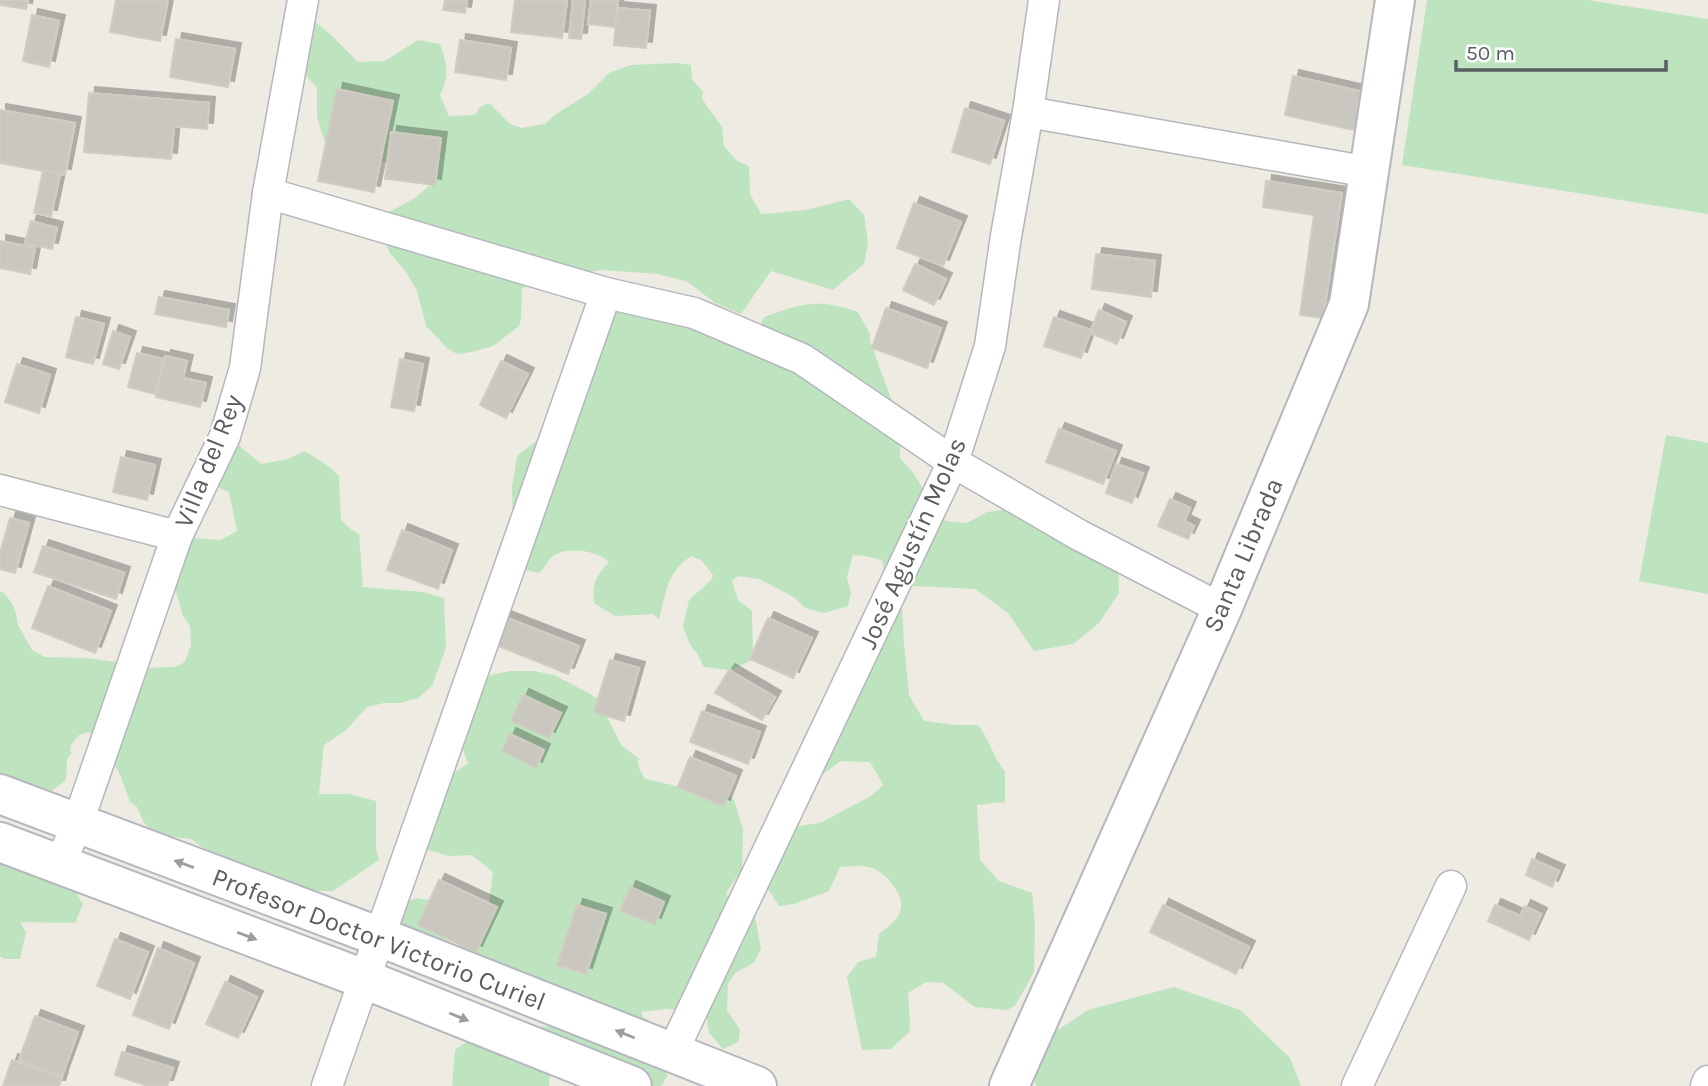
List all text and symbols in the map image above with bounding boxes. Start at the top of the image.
scale bar [1456,28,1666,72]
text: 50 m [1466,41,1515,65]
street label: Villa del Rey [168,390,249,532]
street label: José Agustín Molas [852,433,973,654]
street label: Santa Librada [1197,473,1290,637]
one-way arrow [174,858,195,869]
street label: Profesor Doctor Victorio Curiel [208,861,550,1018]
one-way arrow [237,930,258,941]
one-way arrow [449,1012,470,1023]
one-way arrow [614,1029,635,1040]

